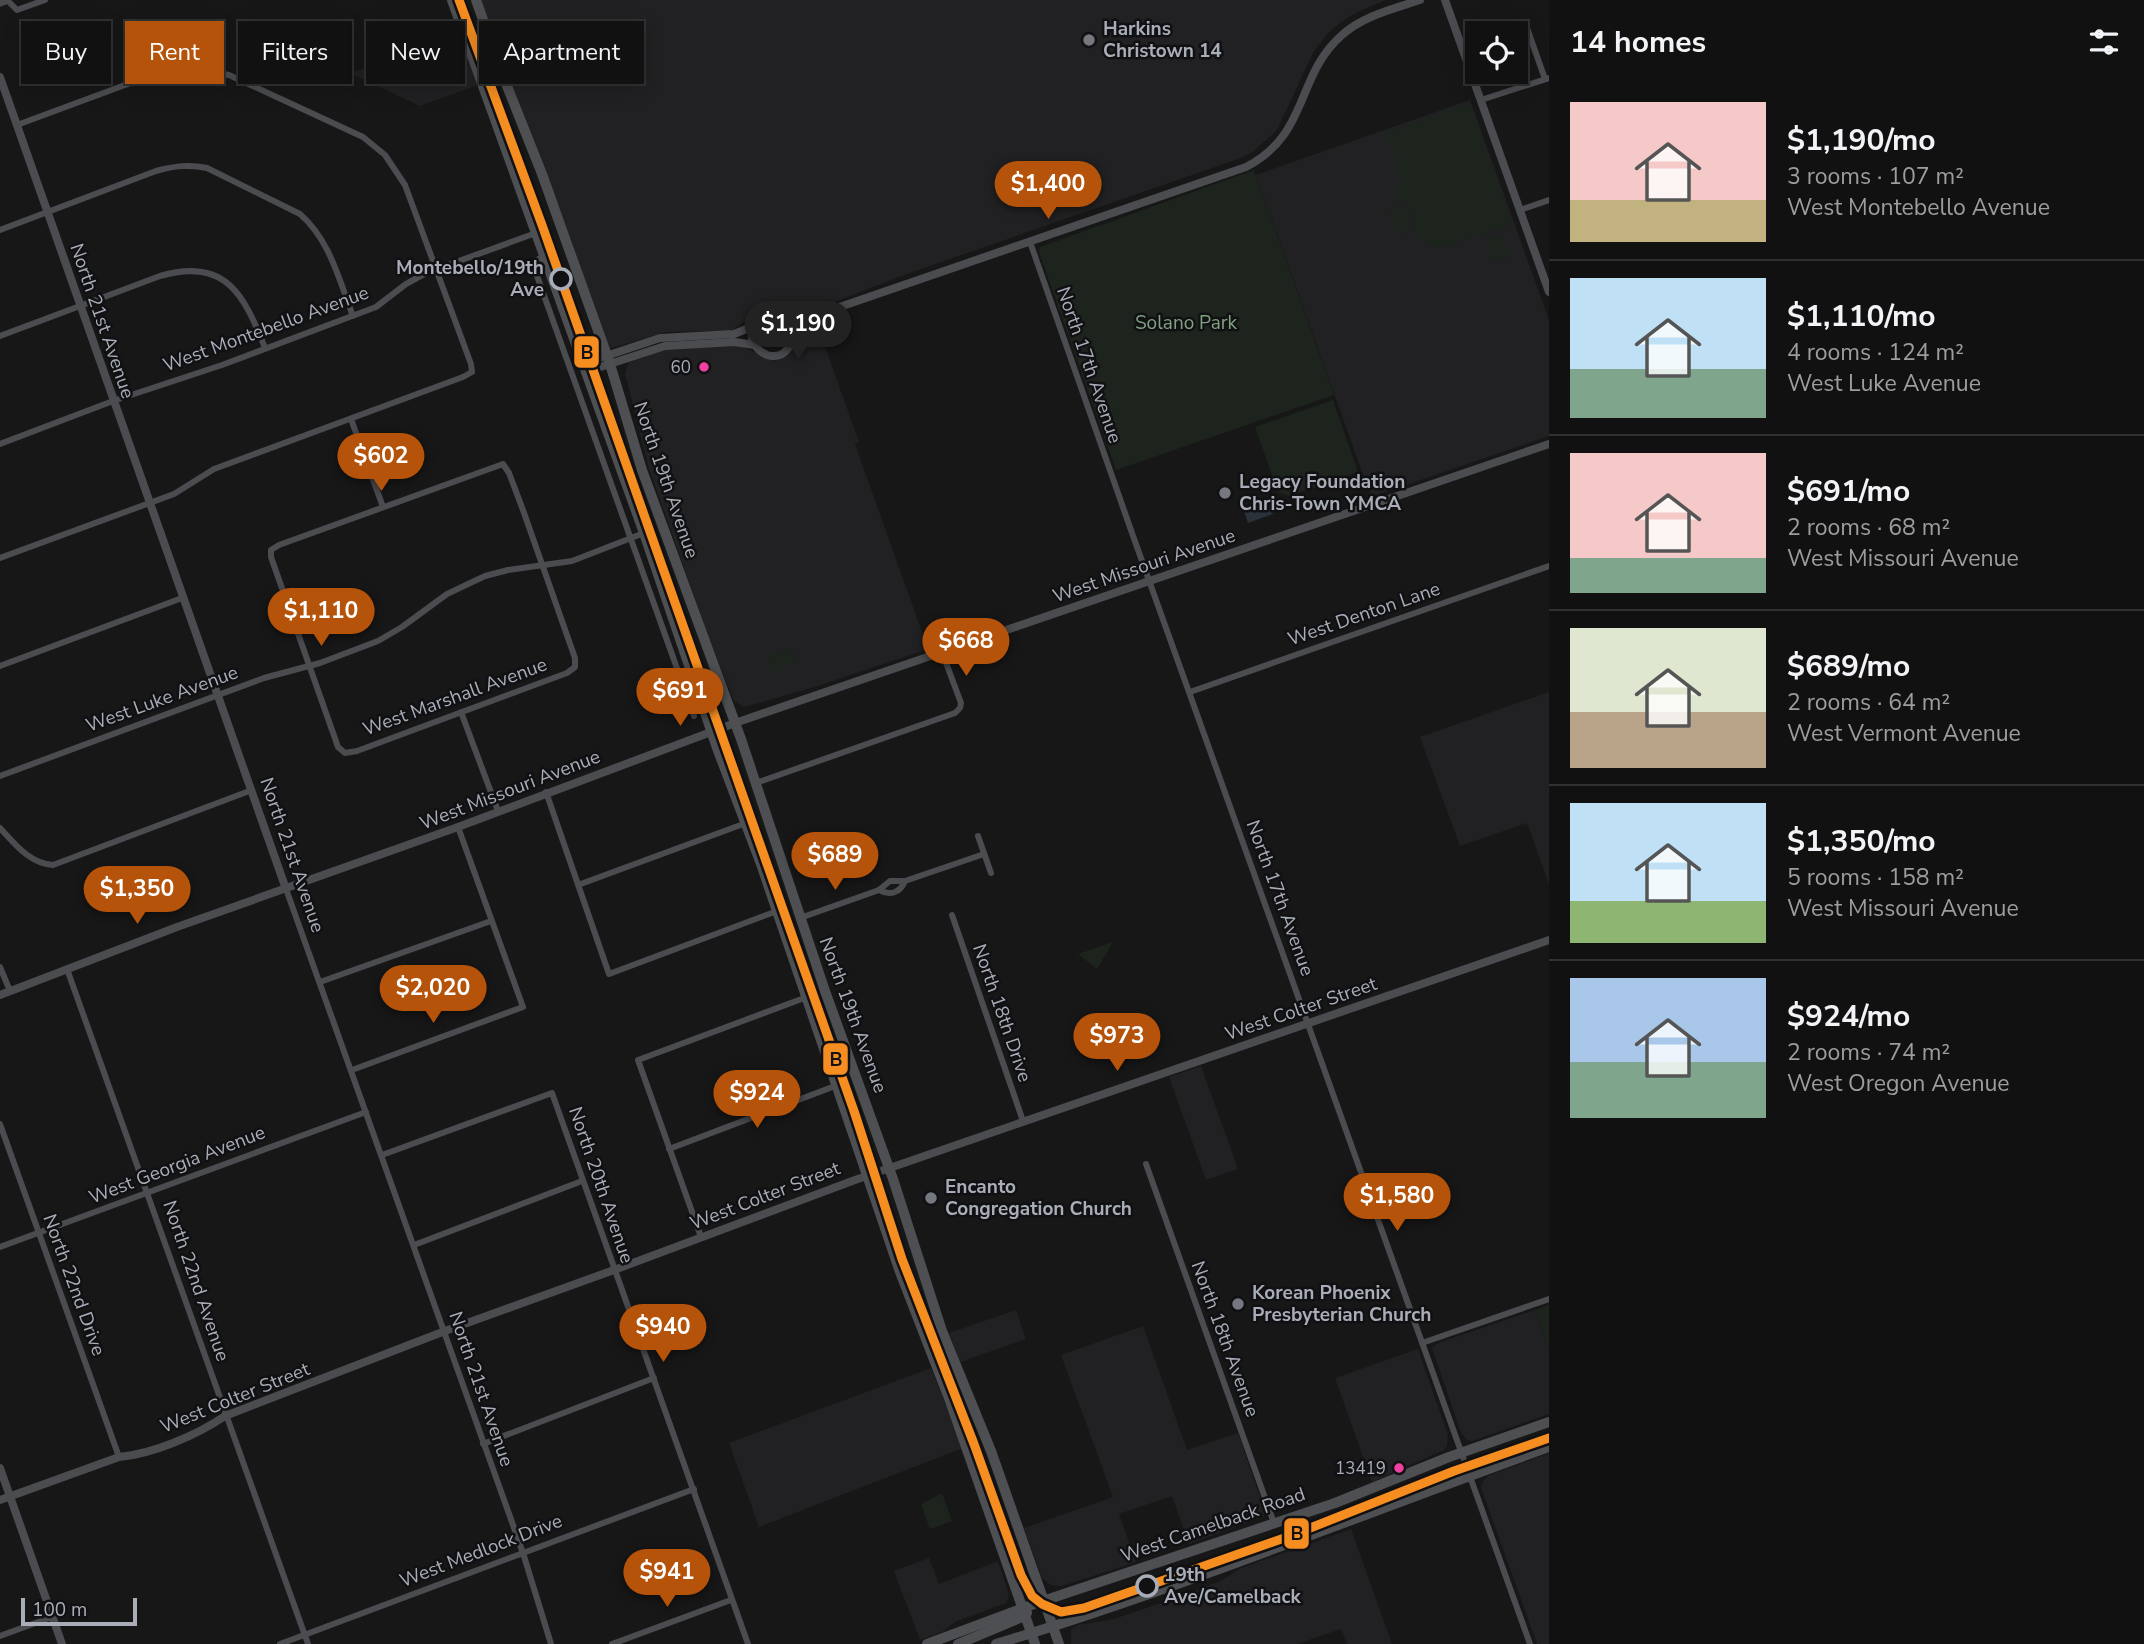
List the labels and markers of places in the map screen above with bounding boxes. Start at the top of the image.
place label: Harkins Christown 14 [1103,16,1222,64]
marker: Harkins Christown 14 [1081,32,1097,48]
pin: $1,400 [991,162,1105,221]
place label: Montebello/19th Ave [396,255,544,303]
marker: Montebello/19th Ave [550,268,572,290]
pin: $1,190 [741,302,855,361]
place label: 60 [671,356,691,379]
marker: 60 [697,360,711,374]
pin: $602 [340,434,422,493]
place label: Legacy Foundation Chris-Town YMCA [1239,469,1405,517]
marker: Legacy Foundation Chris-Town YMCA [1217,485,1233,501]
pin: $1,110 [264,588,378,648]
pin: $668 [925,618,1007,678]
pin: $691 [639,668,721,728]
pin: $689 [794,832,876,892]
pin: $1,350 [80,866,194,926]
pin: $2,020 [376,965,490,1025]
pin: $973 [1076,1014,1158,1073]
pin: $924 [716,1070,798,1130]
place label: Encanto Congregation Church [945,1174,1132,1222]
pin: $1,580 [1340,1174,1454,1233]
marker: Encanto Congregation Church [923,1190,939,1206]
place label: Korean Phoenix Presbyterian Church [1252,1280,1431,1328]
marker: Korean Phoenix Presbyterian Church [1230,1296,1246,1312]
pin: $940 [622,1304,704,1364]
place label: 13419 [1335,1457,1386,1480]
marker: 13419 [1392,1461,1406,1475]
pin: $941 [626,1550,708,1609]
place label: 19th Ave/Camelback [1164,1562,1301,1610]
marker: 19th Ave/Camelback [1136,1575,1158,1597]

